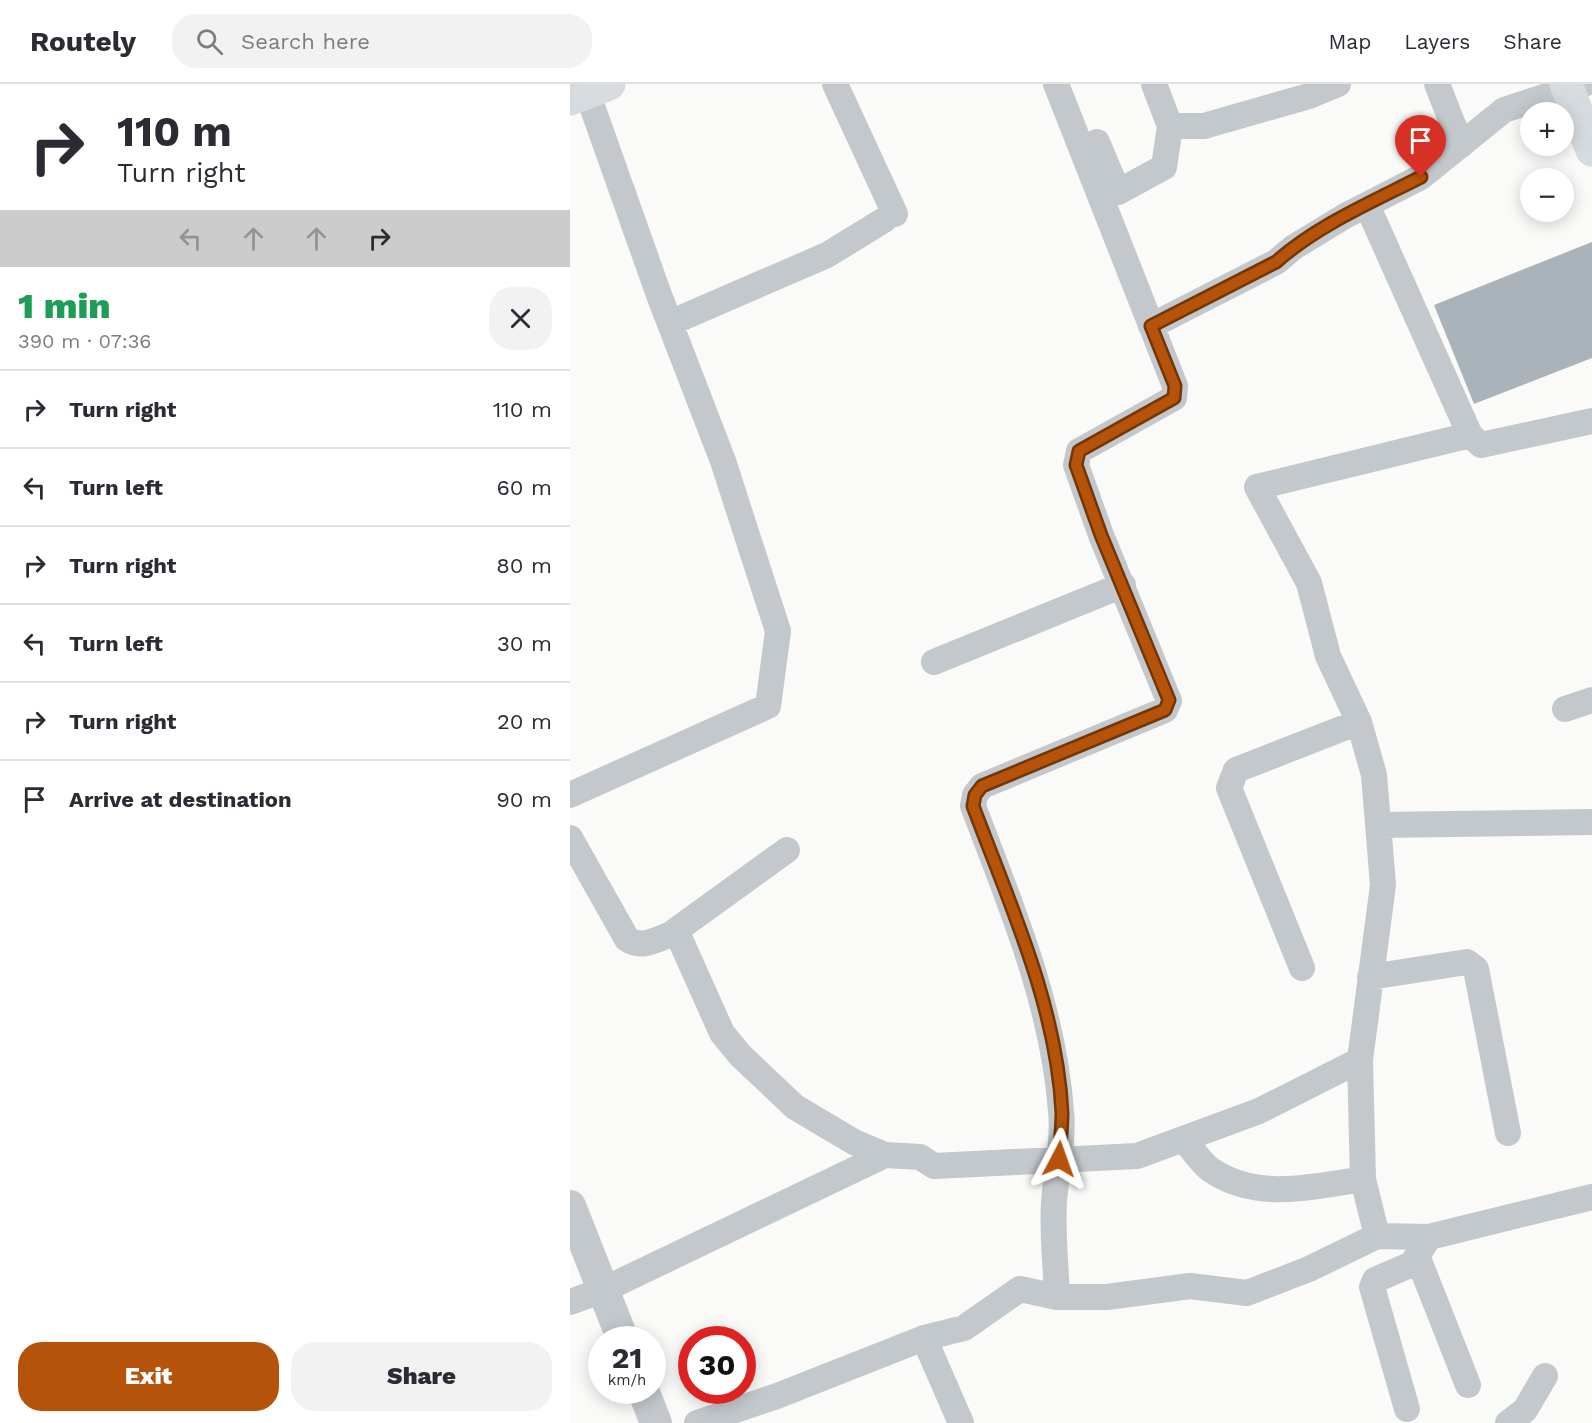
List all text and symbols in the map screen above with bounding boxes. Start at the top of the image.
search box [172,14,592,68]
text: Routely [30,25,136,58]
icon: search [193,25,226,58]
text: Search here [241,29,370,54]
text: Map [1328,29,1371,54]
text: Layers [1404,29,1470,54]
text: Share [1503,29,1562,54]
map controls [1520,102,1574,222]
button: + [1520,102,1574,156]
text: 110 m [117,107,232,156]
icon: right [18,108,96,186]
pin [1395,115,1446,177]
icon: arrive [1404,124,1437,157]
text: Turn right [117,157,246,189]
button: − [1520,168,1574,222]
icon: left [174,222,207,255]
icon: ahead [237,222,270,255]
icon: ahead [300,222,333,255]
icon: right [363,222,396,255]
text: 1 min [18,285,111,327]
button: close [489,287,552,350]
text: 390 m · 07:36 [18,329,151,353]
icon: right [18,393,51,426]
text: Turn right [69,397,176,422]
text: 110 m [493,397,552,422]
icon: left [18,471,51,504]
text: Turn left [69,475,163,500]
text: 60 m [496,475,552,500]
icon: right [18,549,51,582]
text: Turn right [69,553,176,578]
text: 80 m [496,553,552,578]
icon: left [18,627,51,660]
text: Turn left [69,631,163,656]
text: 30 m [497,631,552,656]
icon: right [18,705,51,738]
text: Turn right [69,709,176,734]
text: 20 m [497,709,552,734]
icon: arrive [18,783,51,816]
text: Arrive at destination [69,787,292,812]
text: 90 m [496,787,552,812]
position arrow [1027,1127,1091,1191]
speed limit sign: 30 [678,1326,756,1404]
text: 21 [612,1340,642,1375]
button: Exit [18,1342,279,1411]
button: Share [291,1342,552,1411]
text: km/h [608,1371,646,1389]

